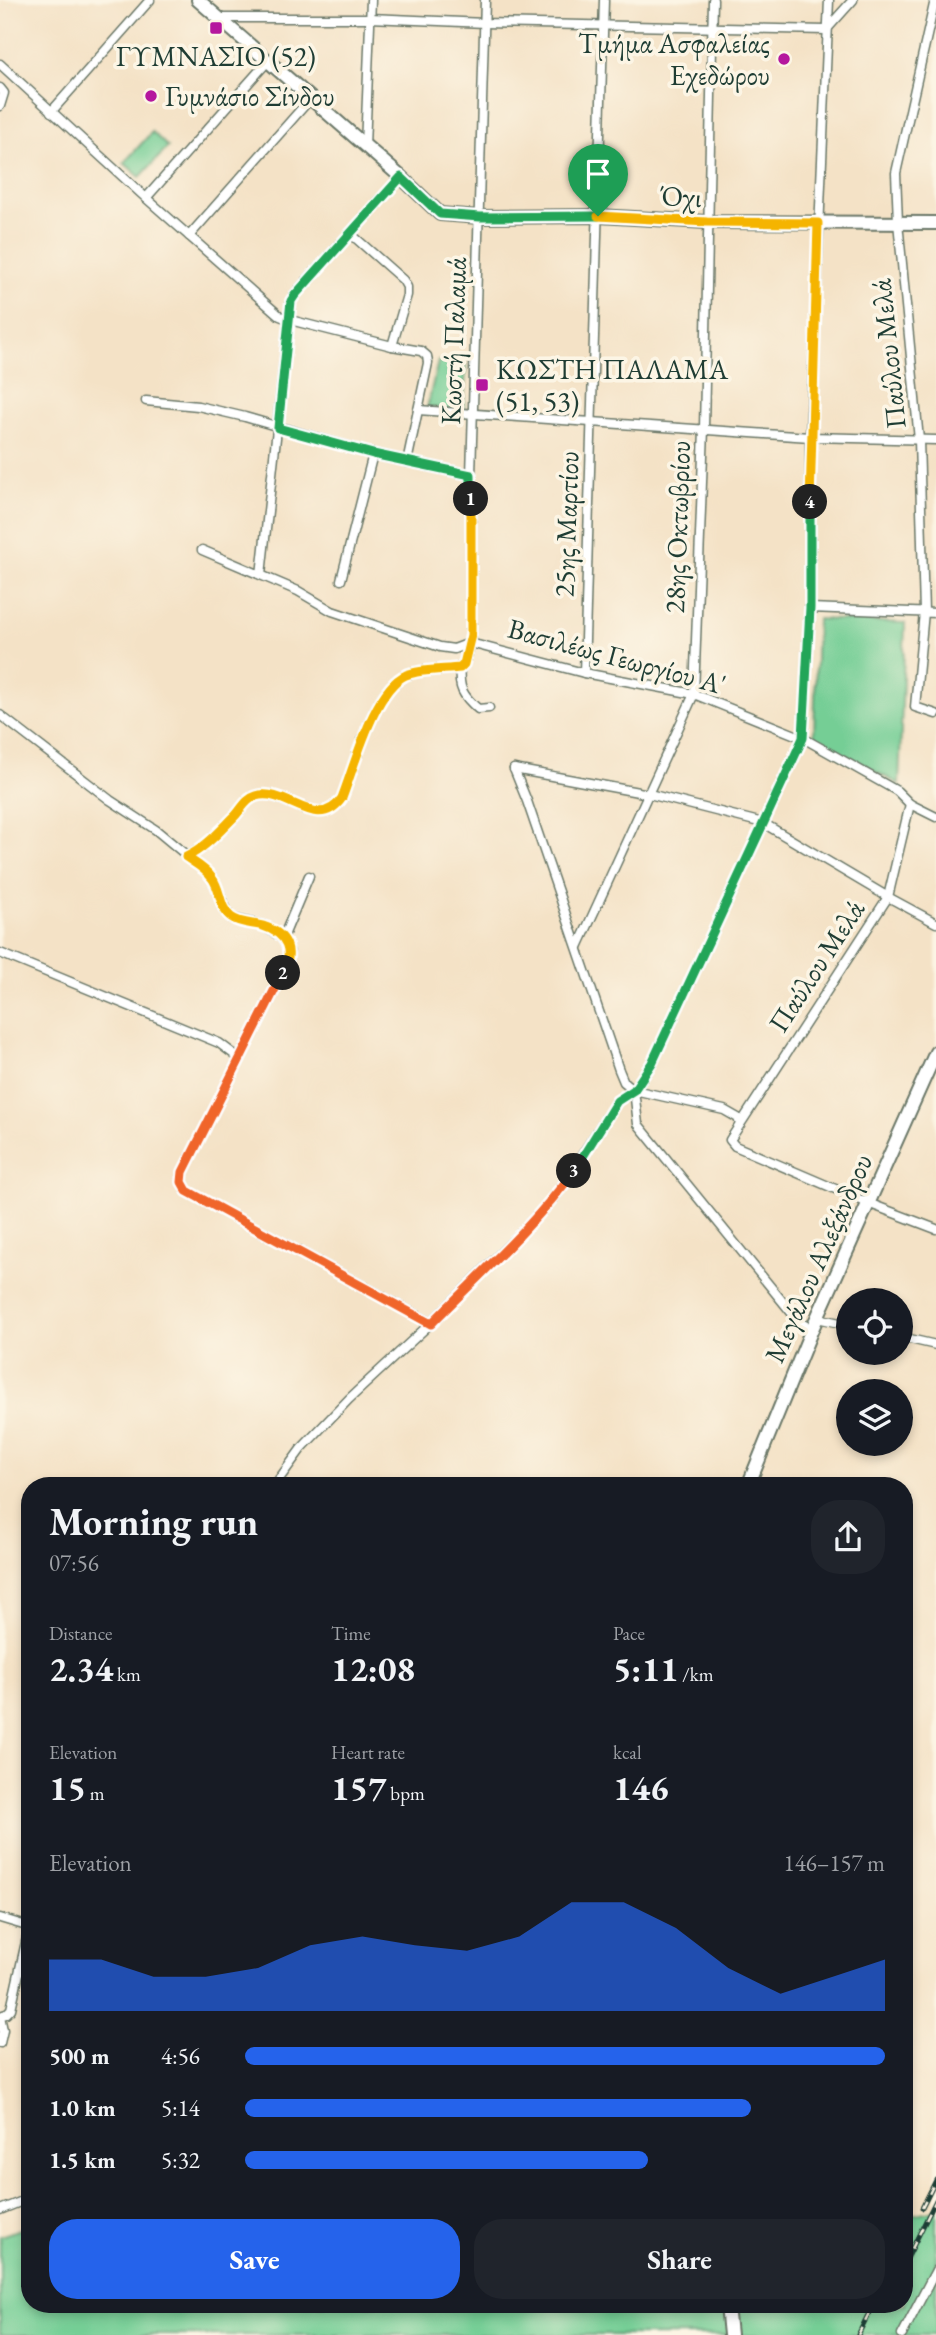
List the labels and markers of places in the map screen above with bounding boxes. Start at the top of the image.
marker: ΓΥΜΝΑΣΙΟ (52) [208,20,224,36]
place label: Τμήμα Ασφαλείας Εχεδώρου [578,25,770,93]
place label: ΓΥΜΝΑΣΙΟ (52) [116,38,316,74]
marker: Τμήμα Ασφαλείας Εχεδώρου [776,51,792,67]
place label: Γυμνάσιο Σίνδου [165,78,335,114]
marker: Γυμνάσιο Σίνδου [143,88,159,104]
pin [568,144,628,216]
place label: ΚΩΣΤΗ ΠΑΛΑΜΑ (51, 53) [496,351,729,419]
marker: ΚΩΣΤΗ ΠΑΛΑΜΑ (51, 53) [474,377,490,393]
pin: 1 [454,482,489,516]
pin: 4 [792,484,828,520]
pin: 2 [266,956,300,990]
pin: 3 [556,1154,592,1188]

